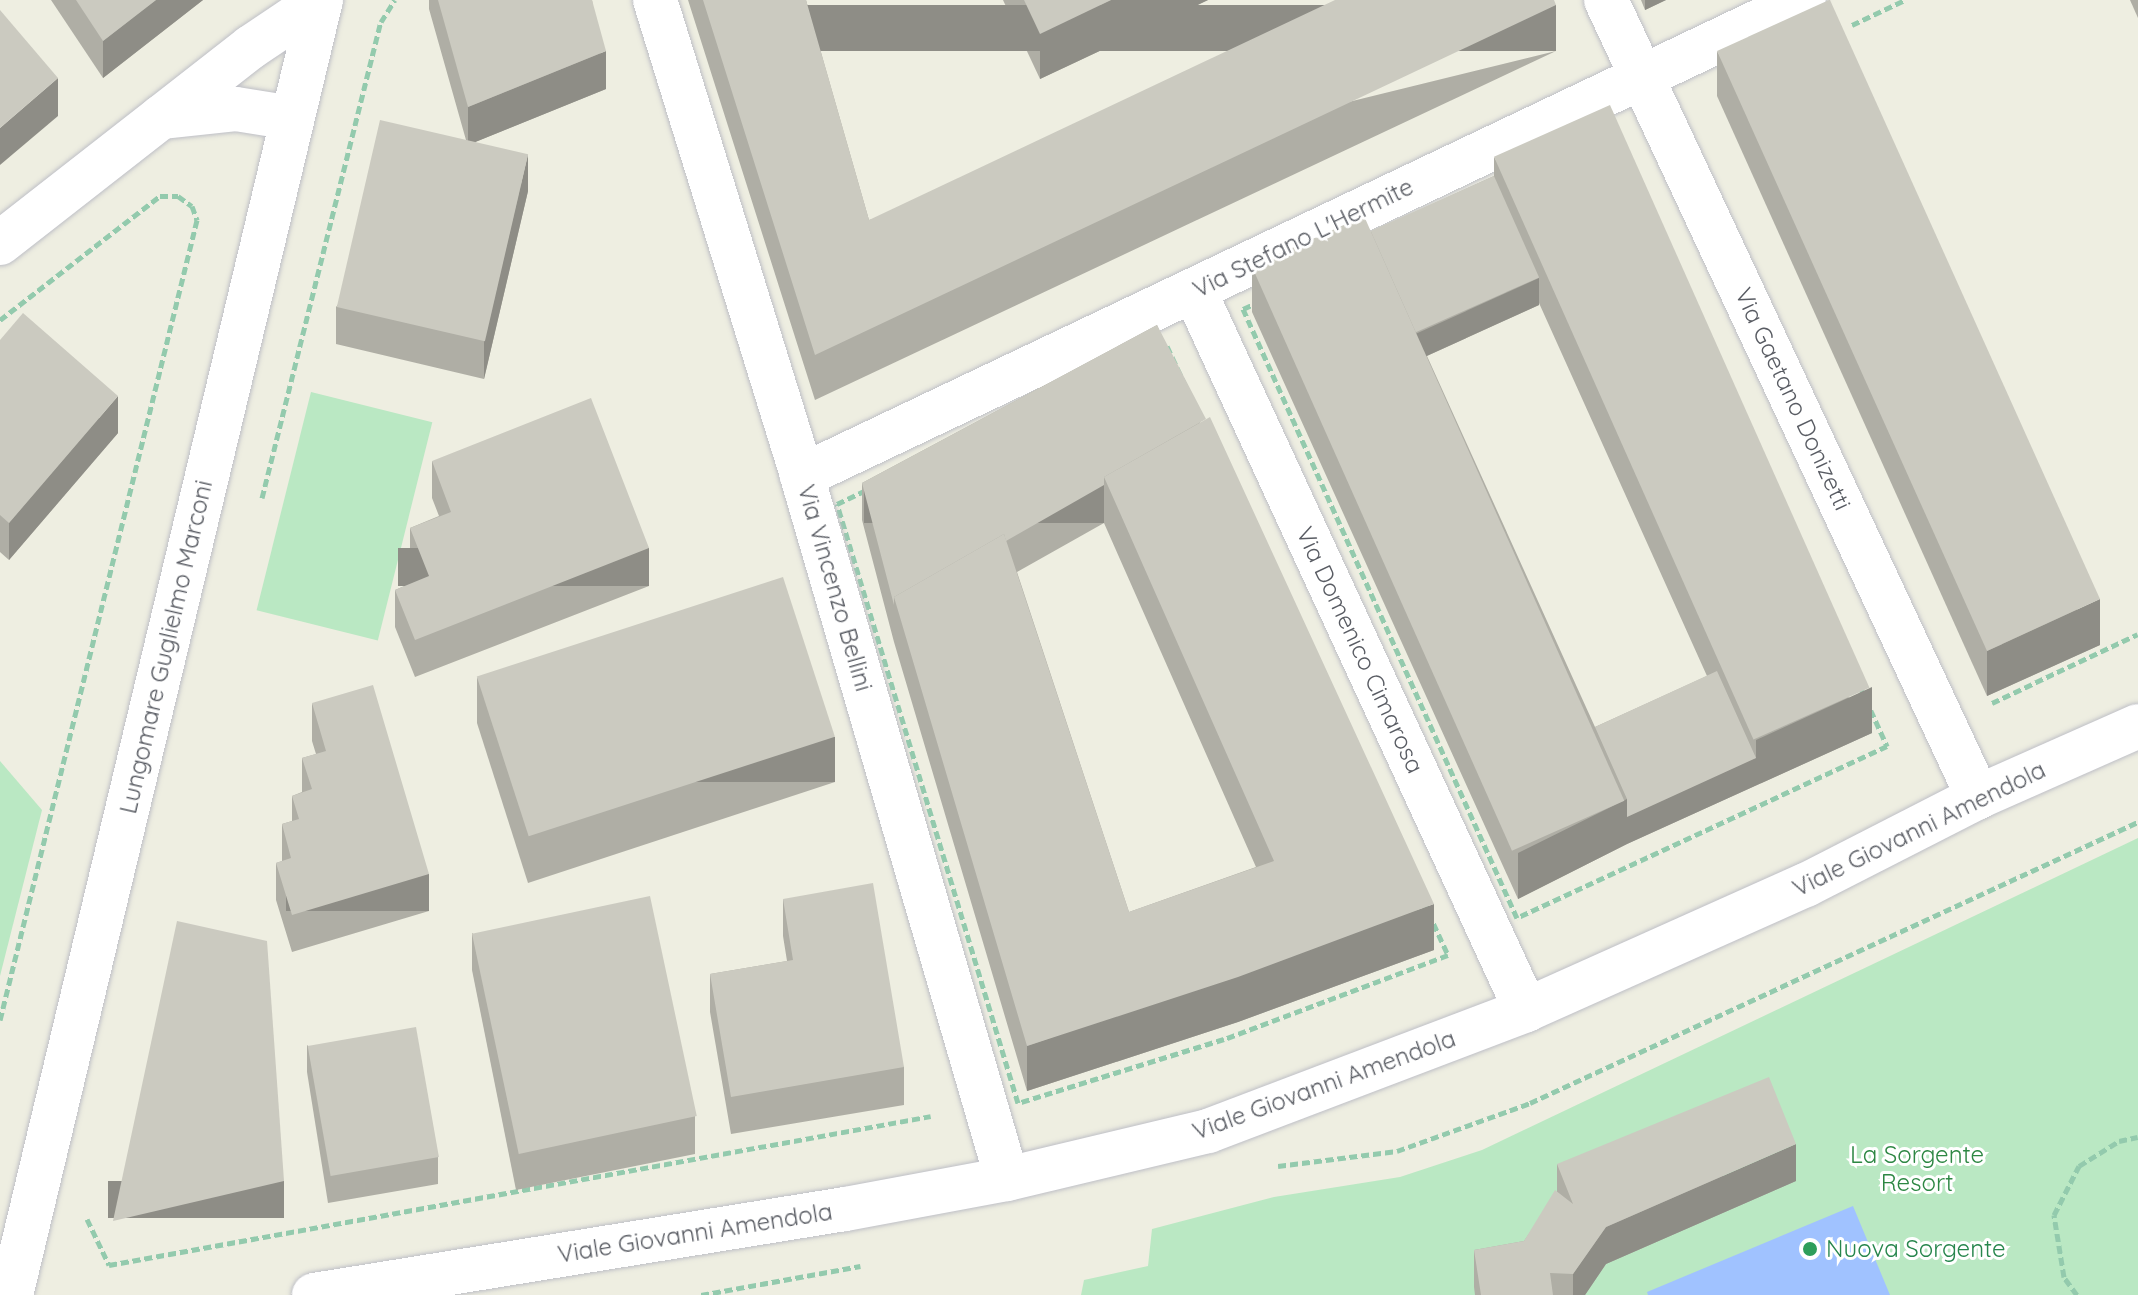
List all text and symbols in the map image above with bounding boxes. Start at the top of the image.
street label: Via Stefano L'Hermite [1188,172,1418,304]
street label: Via Gaetano Donizetti [1729,283,1857,515]
street label: Lungomare Guglielmo Marconi [114,477,218,817]
street label: Via Vincenzo Bellini [792,481,878,695]
street label: Via Domenico Cimarosa [1290,522,1430,778]
street label: Viale Giovanni Amendola [1788,755,2050,903]
street label: Viale Giovanni Amendola [1189,1024,1459,1146]
park label: La Sorgente Resort [1850,1141,1984,1197]
street label: Viale Giovanni Amendola [556,1197,834,1269]
place label: Nuova Sorgente [1826,1235,2006,1263]
marker: Nuova Sorgente [1801,1240,1819,1258]

